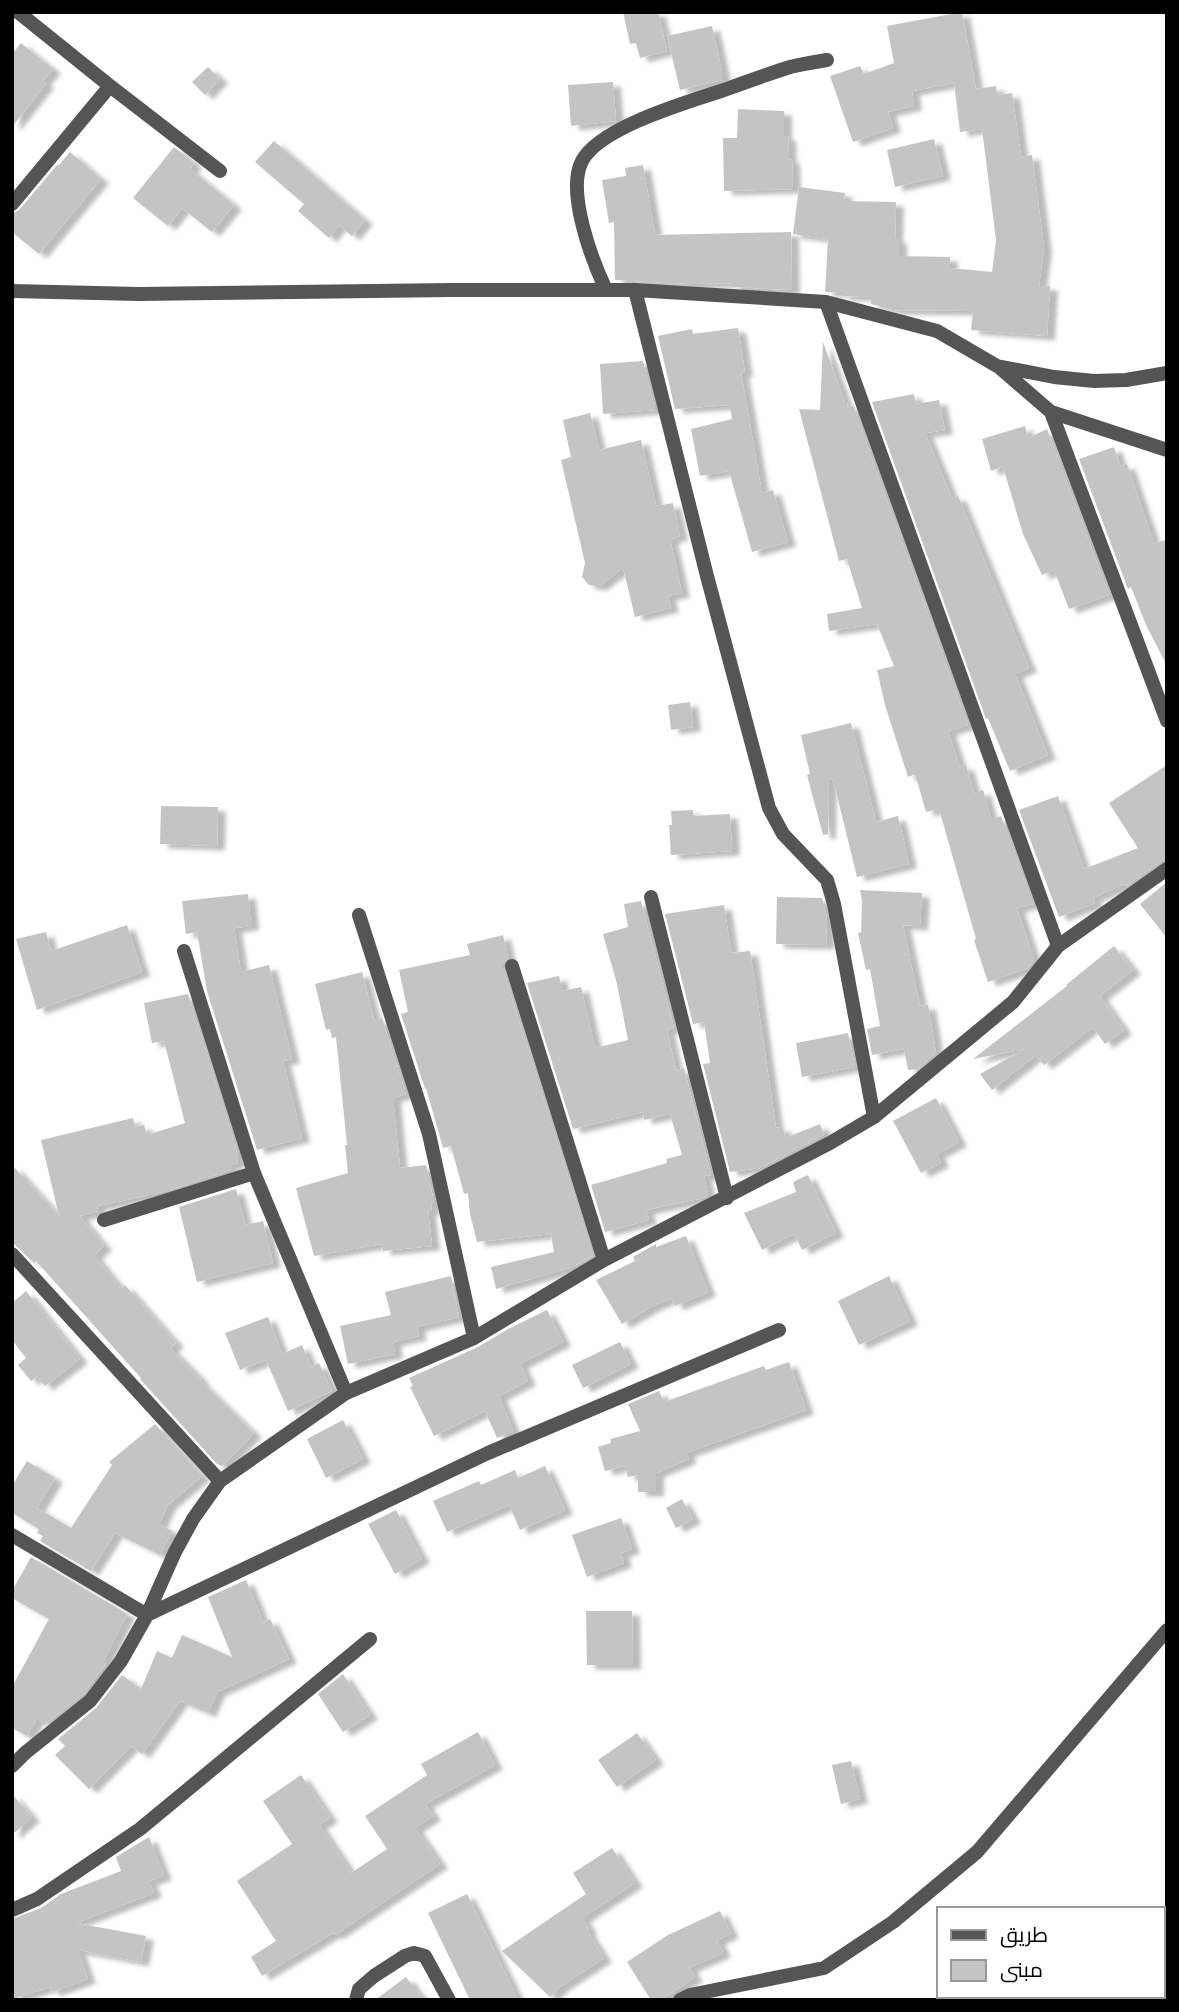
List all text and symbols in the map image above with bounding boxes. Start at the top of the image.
legend [937,1907,1165,1998]
text: طريق [1000,1920,1048,1948]
text: مبنى [1000,1955,1043,1983]

